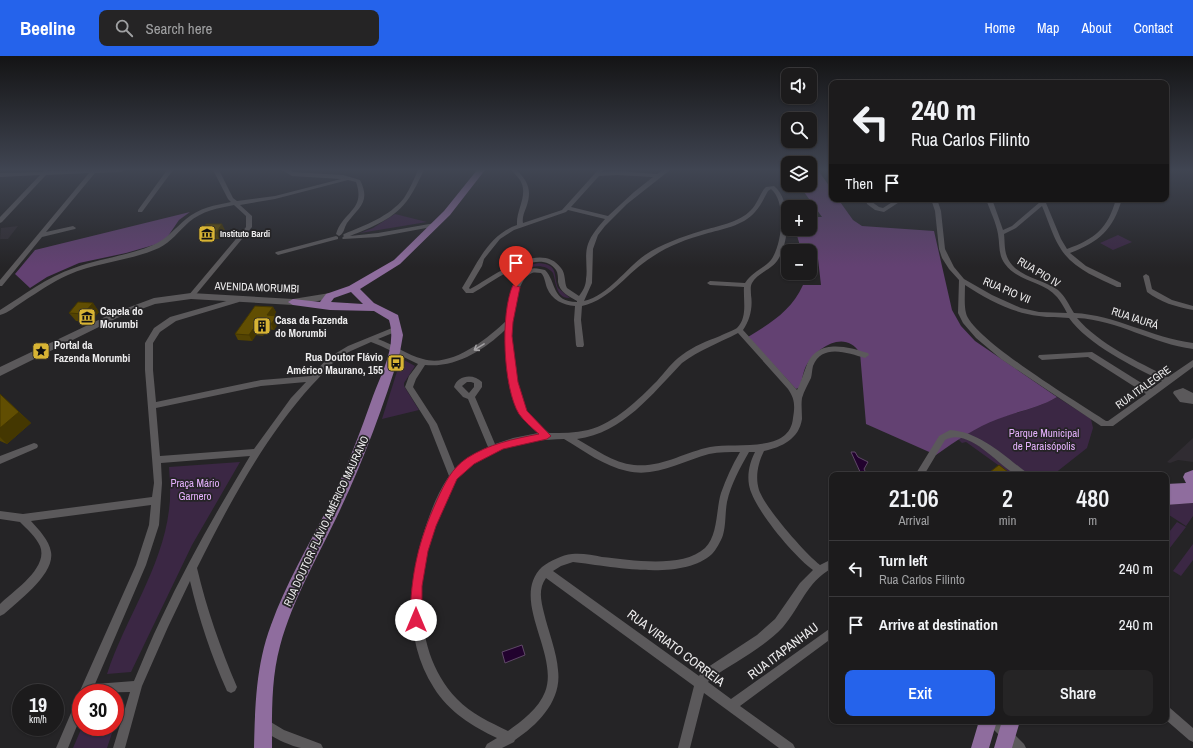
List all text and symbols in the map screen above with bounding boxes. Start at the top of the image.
search box [99,10,379,46]
text: Beeline [20,15,75,41]
icon: search [113,17,135,39]
text: Search here [145,18,212,39]
text: Home [984,19,1015,37]
text: Map [1037,19,1059,37]
text: About [1081,19,1111,37]
text: Contact [1133,19,1173,37]
map controls [781,68,817,280]
button: sound [781,68,817,104]
text: 240 m [911,91,976,129]
icon: left [845,96,897,148]
button: search [781,112,817,148]
text: Rua Carlos Filinto [911,127,1030,152]
button: layers [781,156,817,192]
icon: arrive [881,172,903,194]
text: Then [845,173,873,194]
button: + [781,200,817,236]
museum icon: Instituto Bardi [197,224,217,244]
place label: Instituto Bardi [220,228,270,240]
button: − [781,244,817,280]
pin [499,246,533,287]
icon: arrive [505,252,527,274]
street label: RUA PIO IV [1015,254,1063,290]
street label: RUA PIO VII [981,274,1033,306]
street label: AVENIDA MORUMBI [214,278,299,295]
place label: Capela do Morumbi [100,304,144,331]
street label: RUA IAURÁ [1110,304,1161,332]
museum icon: Capela do Morumbi [77,307,97,327]
place label: Casa da Fazenda do Morumbi [275,313,348,340]
building icon: Casa da Fazenda do Morumbi [252,316,272,336]
place label: Portal da Fazenda Morumbi [54,338,130,365]
place icon: Portal da Fazenda Morumbi [31,341,51,361]
one-way arrow [473,344,485,352]
place label: Rua Doutor Flávio Américo Maurano, 155 [287,350,383,377]
bus stop icon: Rua Doutor Flávio Américo Maurano, 155 [386,353,406,373]
street label: RUA ITALEGRE [1113,362,1173,412]
park label: Parque Municipal de Paraisópolis [1009,426,1079,453]
street label: RUA DOUTOR FLÁVIO AMÉRICO MAURANO [280,433,372,609]
park label: Praça Mário Garnero [170,476,220,503]
text: 21:06 [889,482,939,514]
text: 2 [1002,482,1013,514]
text: 480 [1076,482,1109,514]
text: Arrival [898,512,929,529]
text: min [999,512,1016,529]
text: m [1088,512,1097,529]
text: Turn left [879,550,927,571]
icon: left [845,558,867,580]
text: 240 m [1119,558,1153,579]
text: Rua Carlos Filinto [879,571,965,588]
position arrow [395,599,437,641]
street label: RUA VIRIATO CORREIA [624,606,729,691]
icon: arrive [845,614,867,636]
text: Arrive at destination [879,614,998,635]
text: 240 m [1119,614,1153,635]
street label: RUA ITAPANHAU [744,619,822,683]
button: Exit [845,670,995,716]
button: Share [1003,670,1153,716]
speed limit sign: 30 [72,684,124,736]
text: 19 [29,691,47,718]
text: km/h [29,713,47,726]

